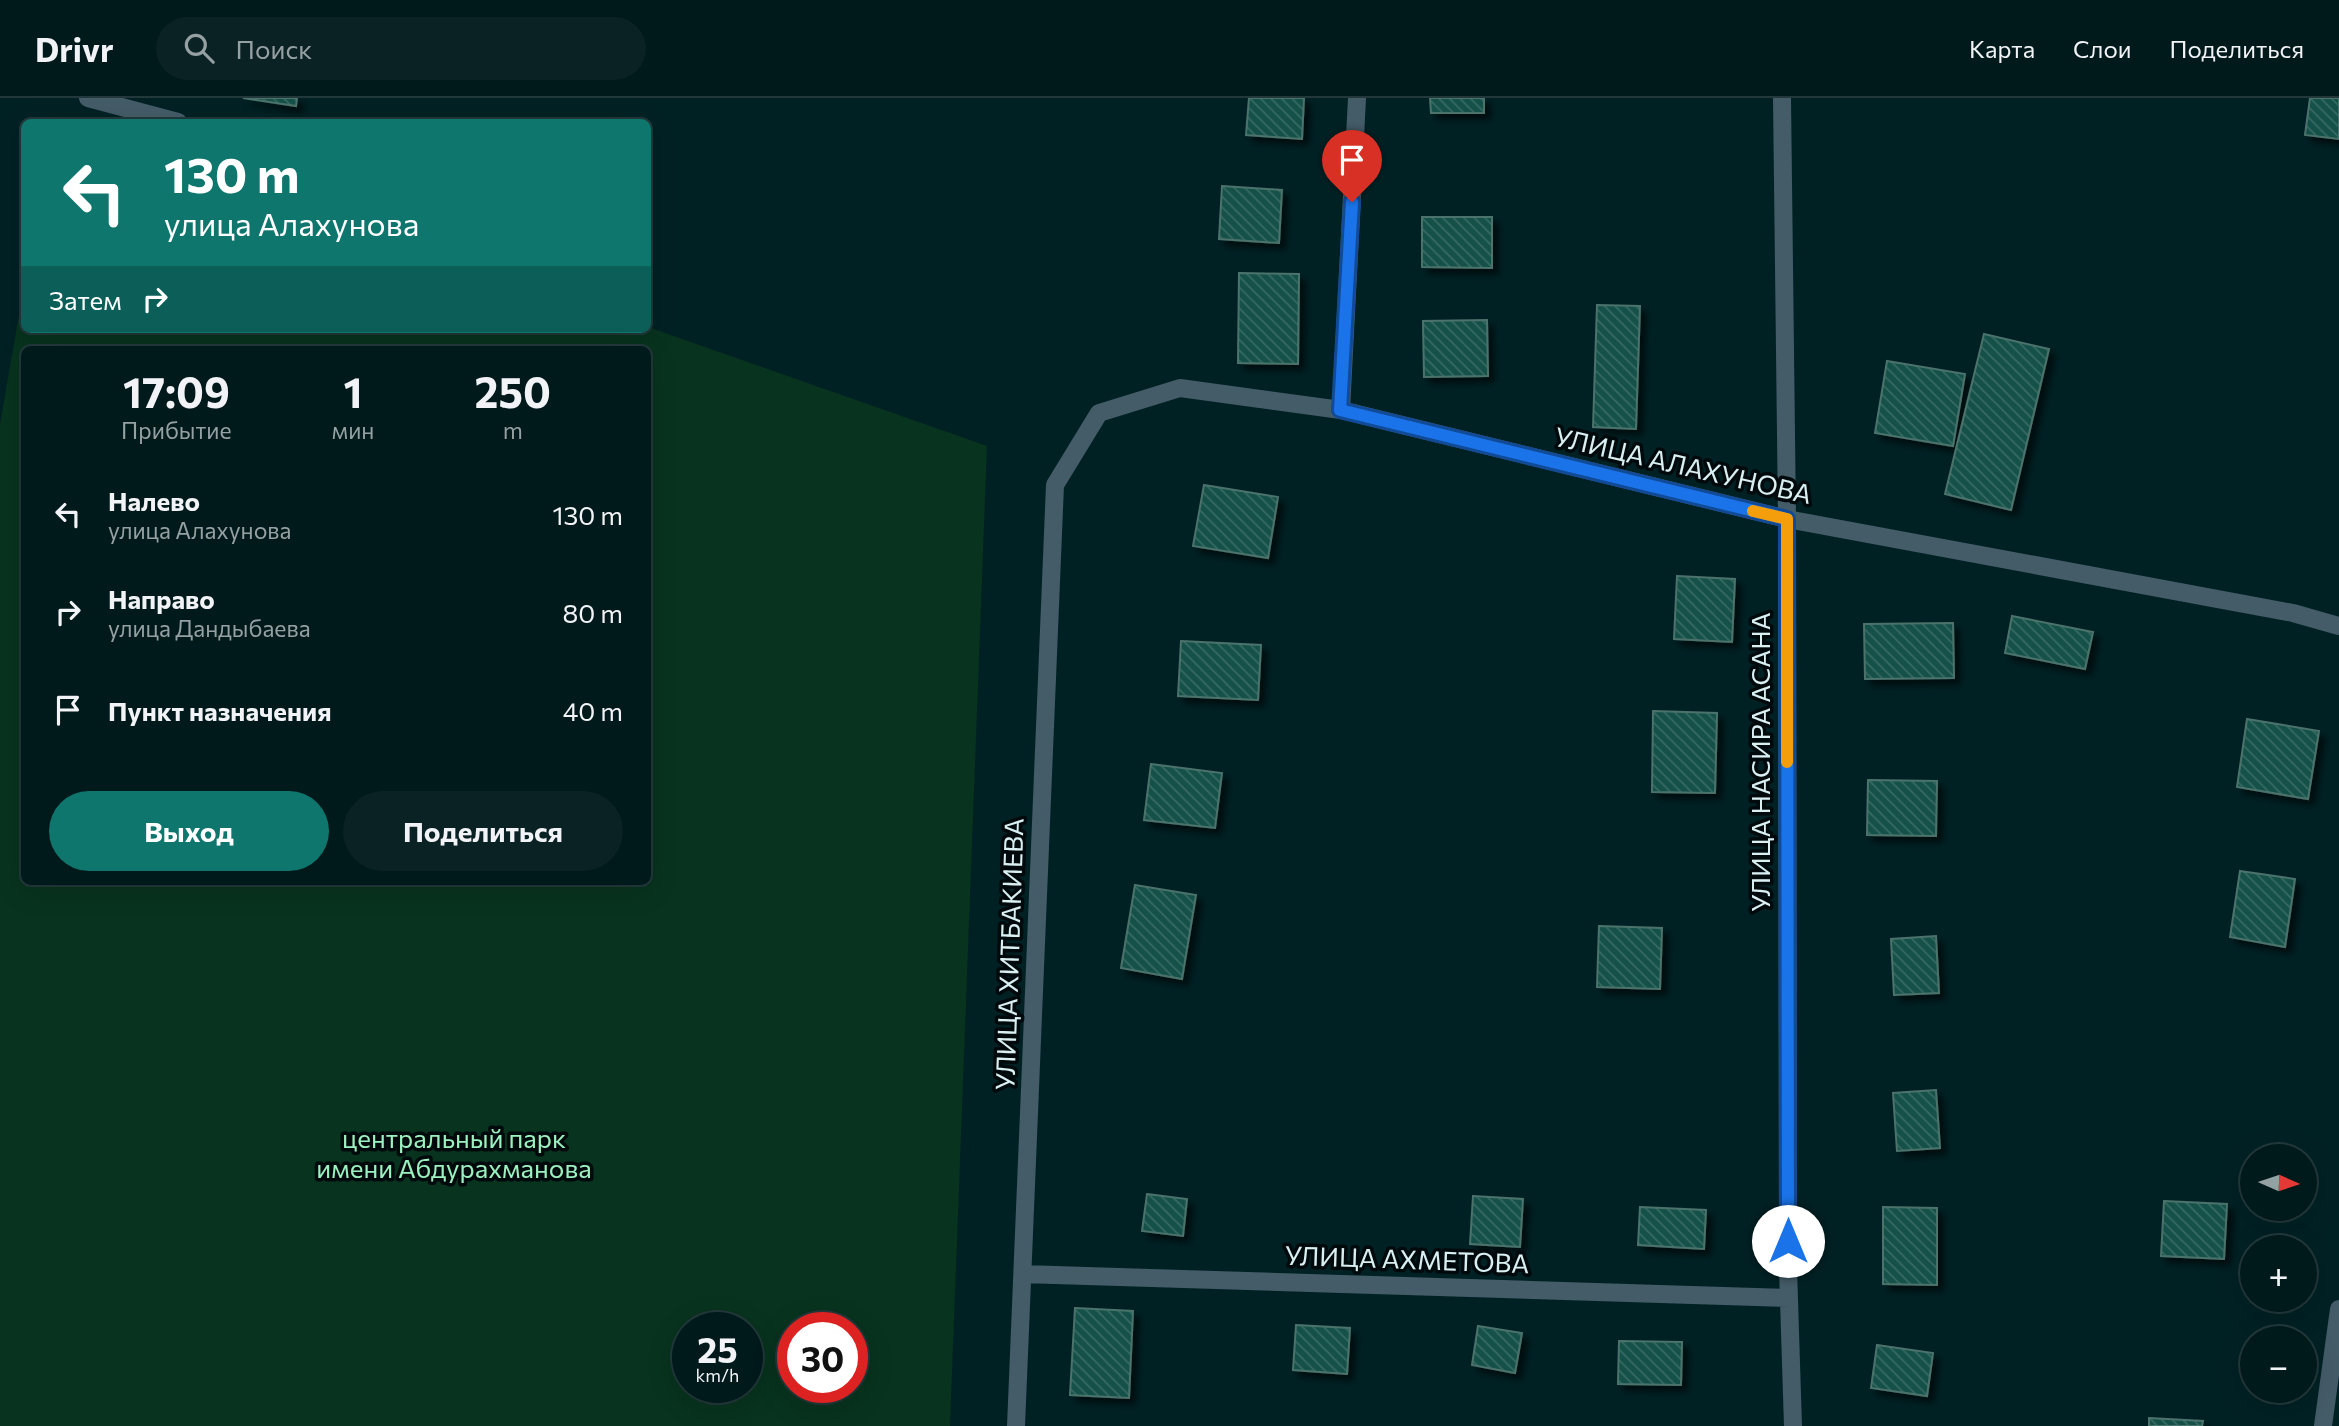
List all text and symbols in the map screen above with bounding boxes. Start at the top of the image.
search box [156,17,646,80]
text: Drivr [35,28,114,69]
icon: search [180,29,218,67]
text: Поиск [236,33,312,64]
text: Карта [1969,34,2035,63]
text: Слои [2073,34,2131,63]
text: Поделиться [2169,34,2304,63]
pin [1322,130,1382,202]
icon: arrive [1333,141,1371,179]
text: 130 m [164,143,299,203]
icon: left [49,147,140,238]
text: улица Алахунова [164,203,419,243]
icon: right [136,280,174,318]
text: Затем [49,284,122,315]
text: 17:09 [123,365,230,417]
text: 1 [344,365,363,417]
text: 250 [475,365,551,417]
text: Прибытие [121,416,232,444]
text: мин [332,416,374,444]
text: m [503,416,523,444]
street label: УЛИЦА АЛАХУНОВА [1552,420,1815,509]
text: Налево [108,485,200,516]
icon: left [49,495,87,533]
text: 130 m [552,499,623,530]
text: улица Алахунова [108,516,292,544]
text: Направо [108,583,215,614]
icon: right [49,593,87,631]
text: 80 m [563,597,623,628]
street label: УЛИЦА НАСИРА АСАНА [1744,612,1775,912]
text: улица Дандыбаева [108,614,311,642]
icon: arrive [49,691,87,729]
text: Пункт назначения [108,695,332,726]
text: 40 m [563,695,623,726]
button: Выход [49,791,329,871]
button: Поделиться [343,791,623,871]
street label: УЛИЦА ХИТБАКИЕВА [988,817,1029,1091]
park label: центральный парк имени Абдурахманова [316,1122,592,1183]
north arrow [2240,1144,2317,1222]
map controls [2240,1144,2317,1403]
position arrow [1751,1204,1825,1278]
button: + [2240,1235,2317,1312]
street label: УЛИЦА АХМЕТОВА [1284,1239,1530,1278]
speed limit sign: 30 [777,1312,868,1403]
button: − [2240,1326,2317,1403]
text: 25 [697,1327,738,1370]
text: km/h [696,1364,739,1386]

